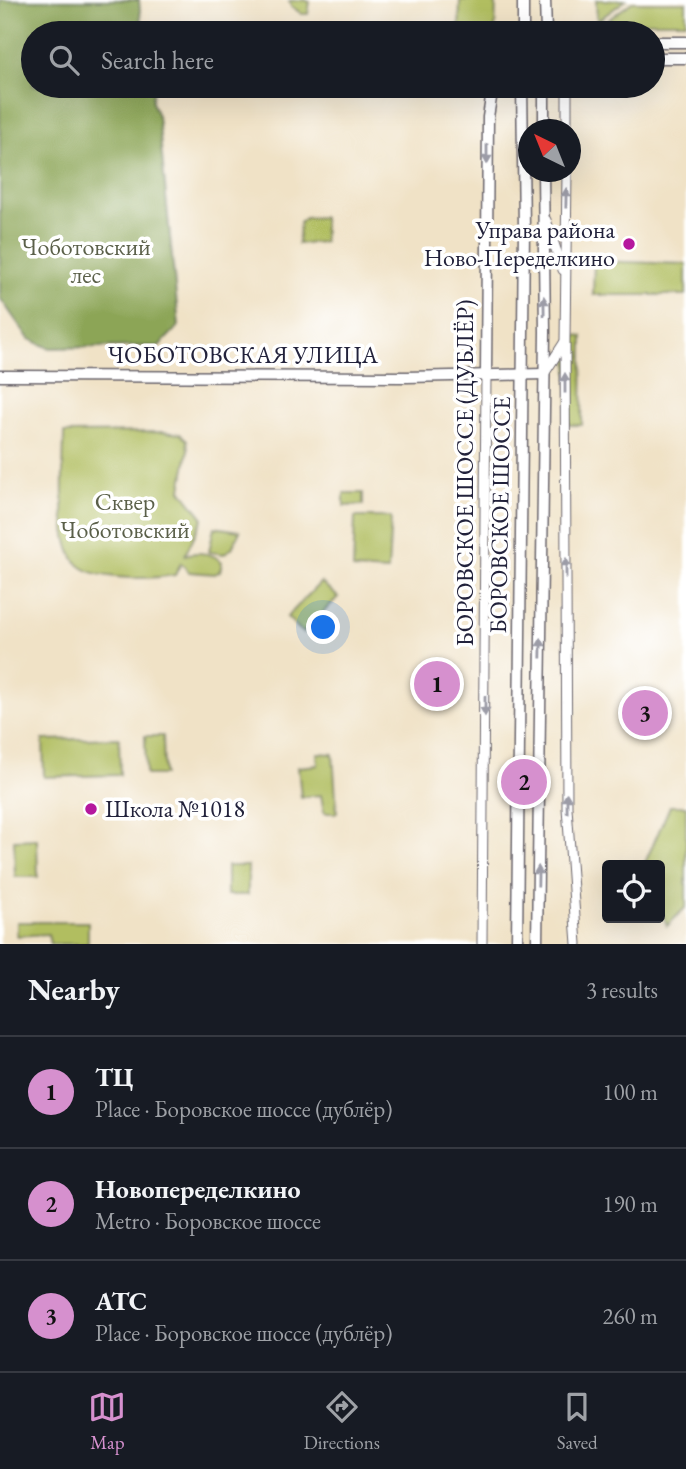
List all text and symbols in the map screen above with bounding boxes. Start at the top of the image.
search box [21,21,665,98]
icon: search [45,41,83,79]
text: Search here [101,43,214,77]
north arrow [518,119,581,182]
one-way arrow [481,143,493,165]
one-way arrow [561,187,572,209]
place label: Управа района Ново-Переделкино [424,214,615,273]
park label: Чоботовский лес [21,231,151,290]
marker: Управа района Ново-Переделкино [621,236,637,252]
one-way arrow [538,295,549,317]
street label: БОРОВСКОЕ ШОССЕ (ДУБЛЁР) [449,299,480,647]
street label: ЧОБОТОВСКАЯ УЛИЦА [108,339,379,370]
one-way arrow [559,372,571,394]
street label: БОРОВСКОЕ ШОССЕ [482,396,517,634]
park label: Сквер Чоботовский [60,486,190,545]
one-way arrow [560,557,572,579]
your location [306,610,340,644]
one-way arrow [535,637,547,659]
pin: 1 [414,658,460,710]
pin: 3 [622,687,668,739]
one-way arrow [479,695,491,717]
pin: 2 [501,756,547,808]
one-way arrow [562,791,573,813]
place label: Школа №1018 [105,793,245,824]
marker: Школа №1018 [83,801,99,817]
map controls [602,860,665,923]
button: locate [602,860,665,923]
one-way arrow [532,865,544,887]
text: Nearby [28,970,120,1009]
text: 3 results [586,975,658,1005]
text: ТЦ [95,1060,133,1094]
text: 1 [45,1077,57,1107]
text: 100 m [602,1077,658,1107]
text: Place · Боровское шоссе (дублёр) [95,1094,393,1124]
text: Новопеределкино [95,1172,301,1206]
text: 2 [45,1189,57,1219]
text: 190 m [602,1189,658,1219]
text: Metro · Боровское шоссе [95,1206,321,1236]
text: АТС [95,1284,147,1318]
text: 3 [45,1301,57,1331]
text: 260 m [602,1301,658,1331]
text: Place · Боровское шоссе (дублёр) [95,1318,393,1348]
tab: Map [88,1388,126,1455]
tab: Directions [303,1388,380,1455]
tab: Saved [557,1388,598,1455]

